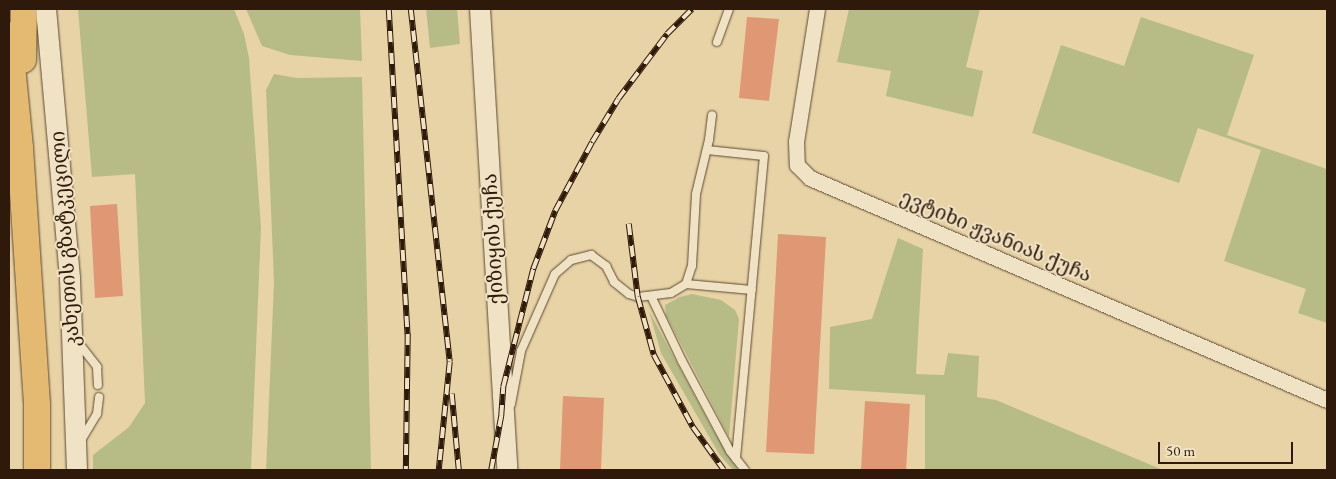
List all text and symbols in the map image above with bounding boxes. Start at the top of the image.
street label: კახეთის გზატკეცილი [45,130,85,348]
street label: ქიზიყის ქუჩა [478,173,508,305]
street label: ევტიხი ჟვანიას ქუჩა [897,185,1095,287]
scale bar [1161,432,1296,464]
text: 50 m [1166,441,1195,460]

